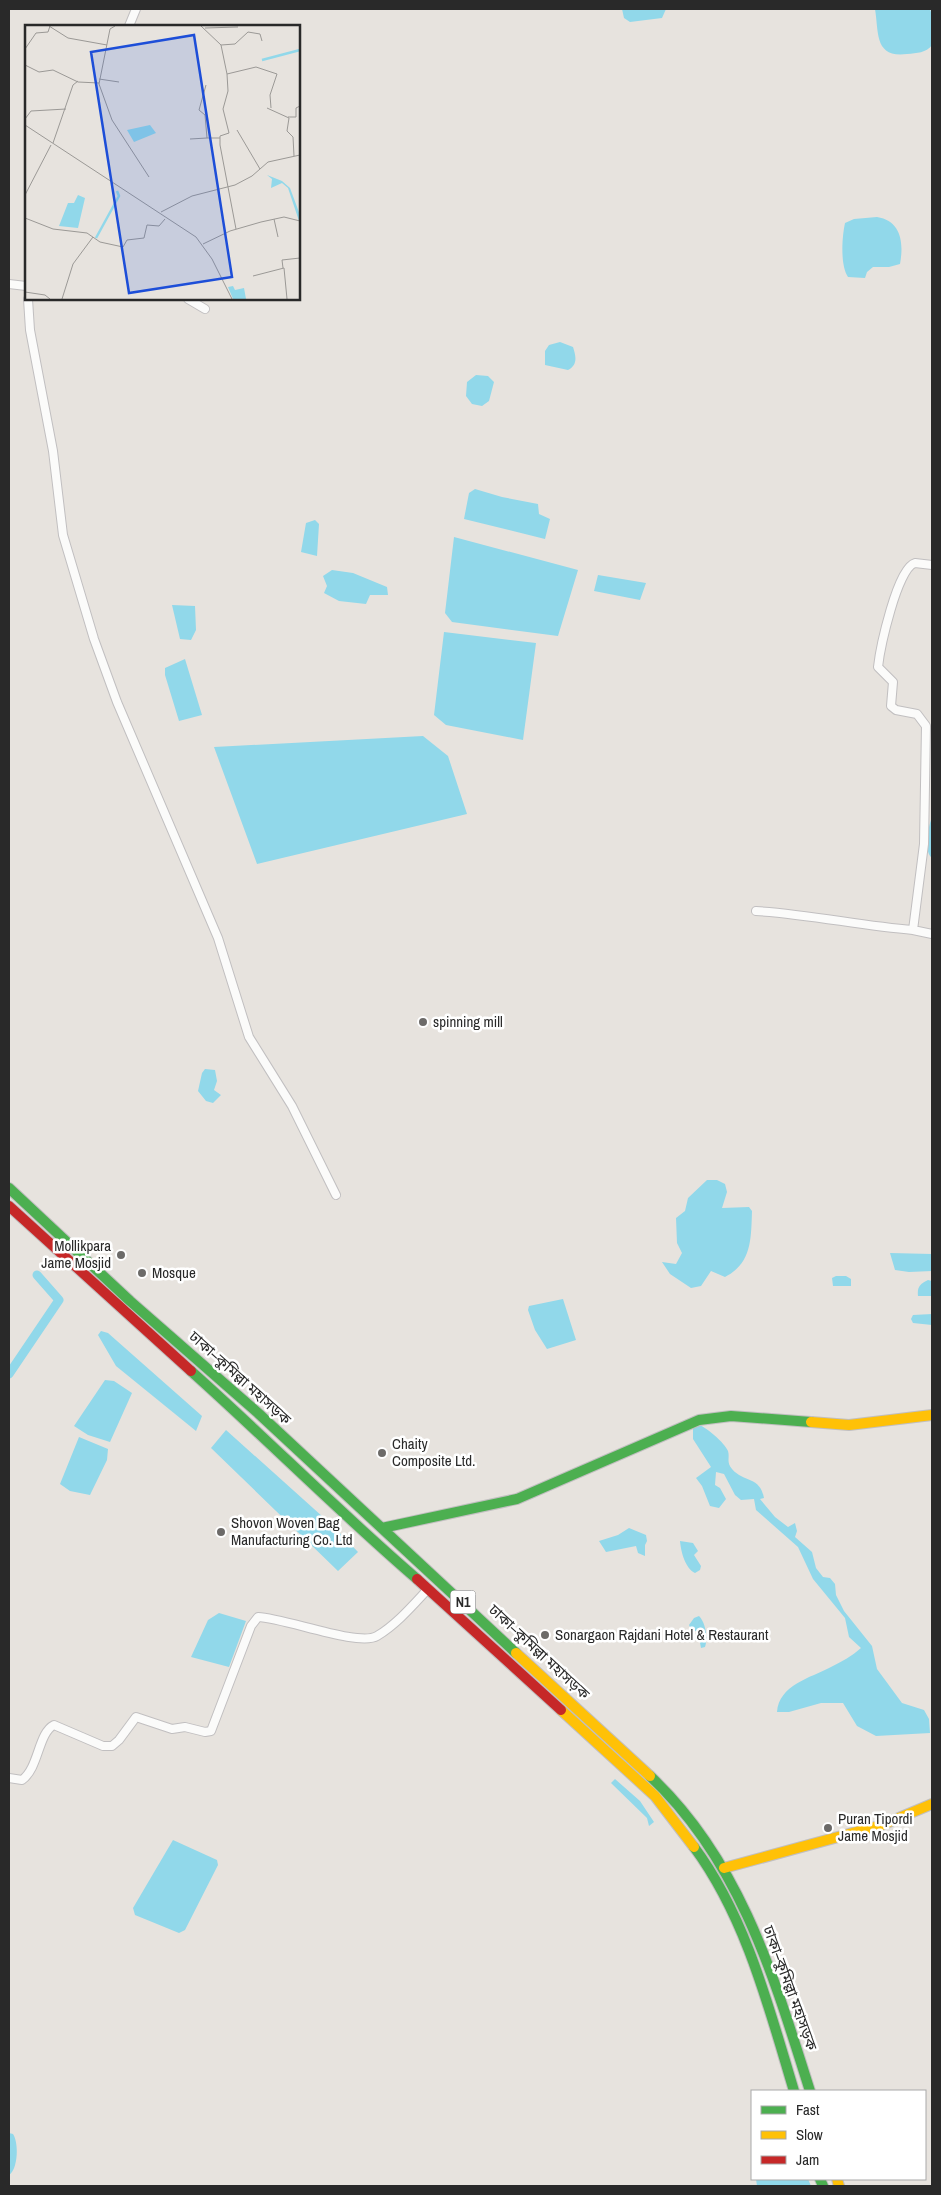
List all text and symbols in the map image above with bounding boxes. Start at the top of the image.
inset map [25,25,300,300]
place label: spinning mill [433,1011,503,1032]
marker: spinning mill [417,1016,429,1028]
place label: Mollikpara Jame Mosjid [41,1235,111,1273]
marker: Mollikpara Jame Mosjid [115,1249,127,1261]
place label: Mosque [152,1262,196,1283]
marker: Mosque [136,1267,148,1279]
street label: ঢাকা–কুমিল্লা মহাসড়ক [184,1325,297,1430]
place label: Chaity Composite Ltd. [392,1433,475,1471]
marker: Chaity Composite Ltd. [376,1447,388,1459]
place label: Shovon Woven Bag Manufacturing Co. Ltd [231,1512,353,1550]
marker: Shovon Woven Bag Manufacturing Co. Ltd [215,1526,227,1538]
road number: N1 [450,1590,476,1614]
street label: ঢাকা–কুমিল্লা মহাসড়ক [483,1599,595,1705]
place label: Sonargaon Rajdani Hotel & Restaurant [555,1624,769,1645]
marker: Sonargaon Rajdani Hotel & Restaurant [539,1629,551,1641]
place label: Puran Tipordi Jame Mosjid [838,1808,913,1846]
marker: Puran Tipordi Jame Mosjid [822,1822,834,1834]
street label: ঢাকা–কুমিল্লা মহাসড়ক [758,1922,823,2054]
legend [751,2090,926,2180]
text: Fast [796,2099,820,2120]
text: Slow [796,2124,823,2145]
text: Jam [796,2149,819,2170]

